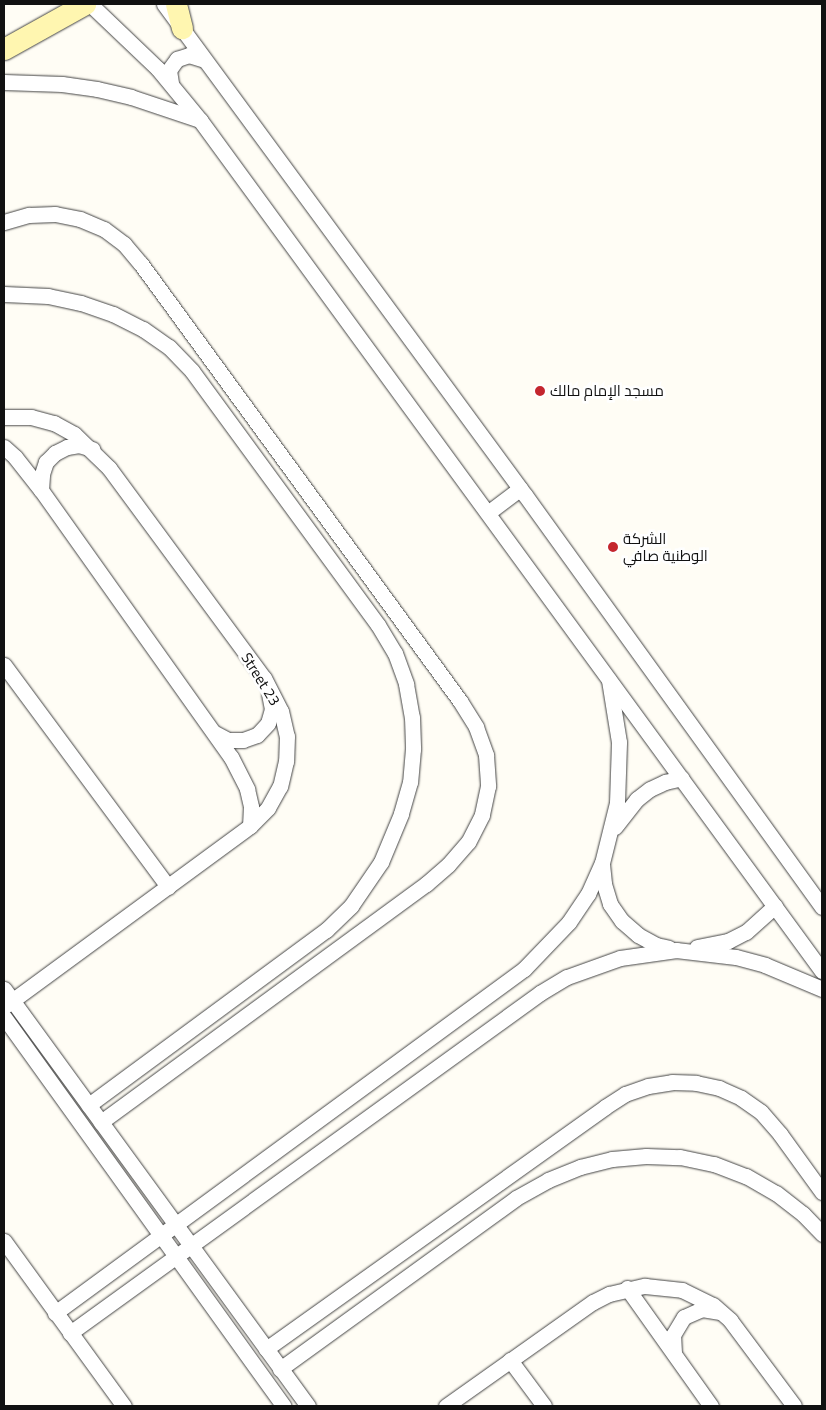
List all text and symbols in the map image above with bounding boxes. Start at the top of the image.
place label: مسجد الإمام مالك [550,382,664,400]
marker: مسجد الإمام مالك [534,385,546,397]
place label: الشركة الوطنية صافي [623,529,708,564]
marker: الشركة الوطنية صافي [607,541,619,553]
street label: Street 23 [238,649,284,709]

